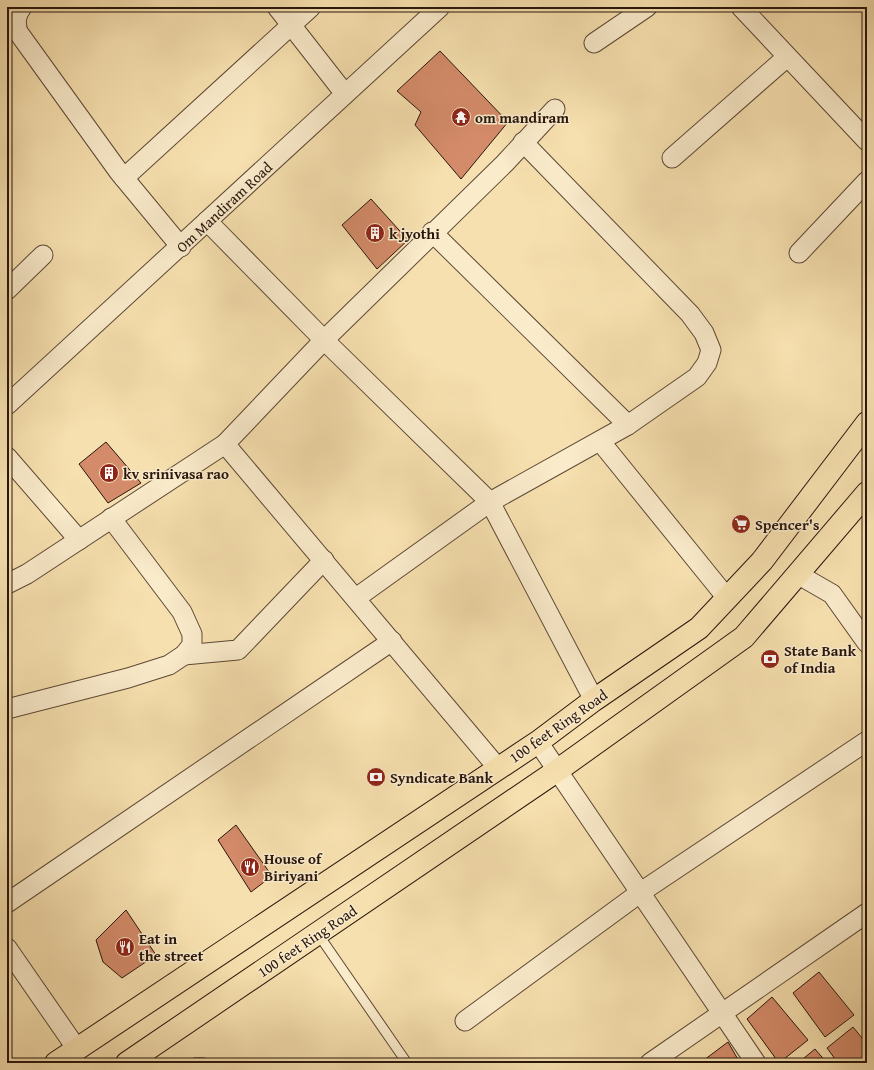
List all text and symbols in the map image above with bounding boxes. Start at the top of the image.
temple icon: om mandiram [450,106,472,128]
place label: om mandiram [475,107,569,128]
street label: Om Mandiram Road [171,157,277,257]
building icon: k jyothi [364,222,386,244]
place label: k jyothi [389,223,440,244]
building icon: kv srinivasa rao [98,462,120,484]
place label: kv srinivasa rao [123,463,229,484]
supermarket icon: Spencer's [730,513,752,535]
place label: Spencer's [755,514,819,535]
place label: State Bank of India [784,640,856,678]
bank icon: State Bank of India [759,648,781,670]
street label: 100 feet Ring Road [505,684,611,768]
bank icon: Syndicate Bank [365,766,387,788]
place label: Syndicate Bank [390,767,493,788]
place label: House of Biriyani [264,848,323,886]
restaurant icon: House of Biriyani [239,856,261,878]
street label: 100 feet Ring Road [253,900,361,982]
place label: Eat in the street [139,928,204,966]
restaurant icon: Eat in the street [114,936,136,958]

